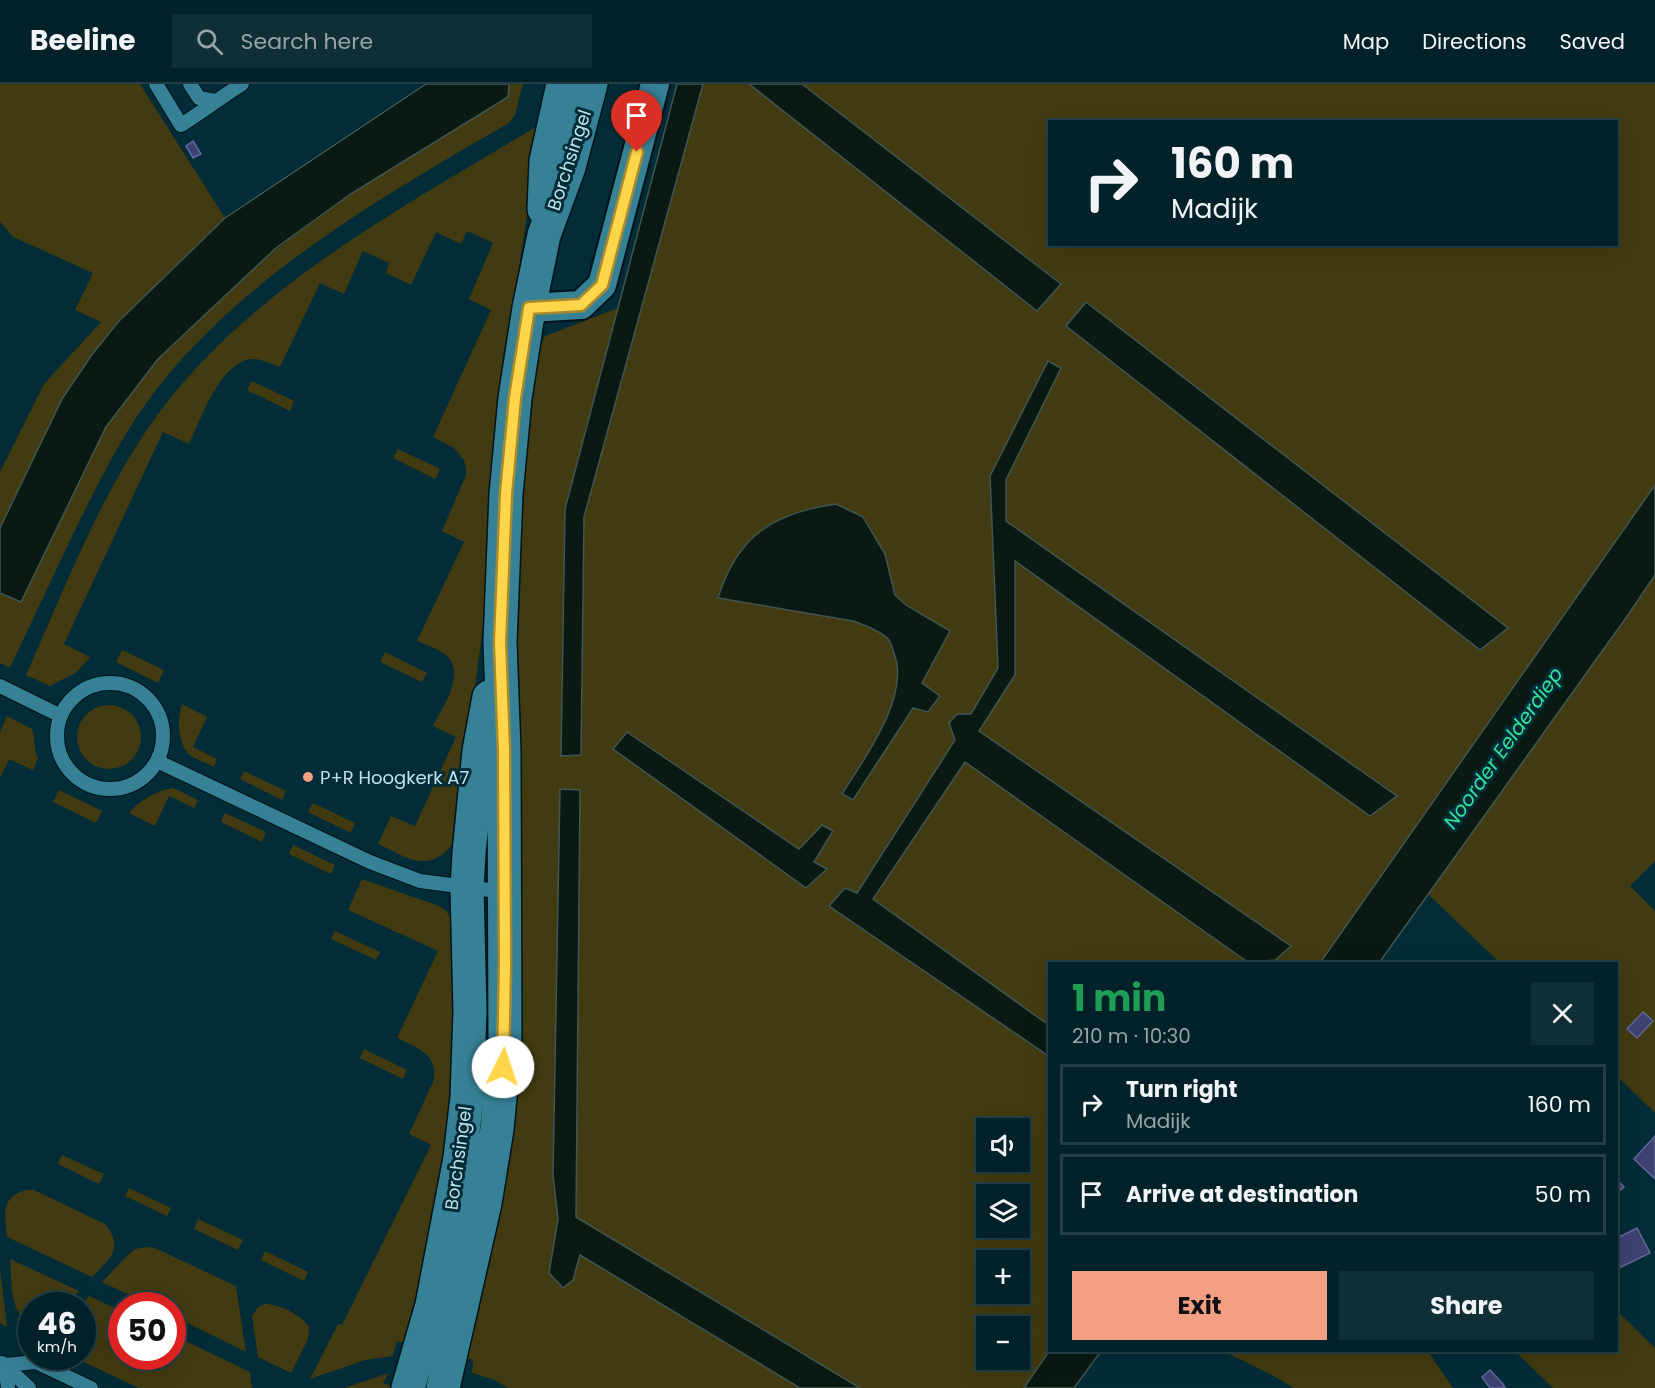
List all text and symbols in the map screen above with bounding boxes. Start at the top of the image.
search box [172,14,592,68]
text: Beeline [30,21,136,60]
icon: search [193,25,226,58]
text: Search here [241,26,373,57]
text: Map [1343,27,1389,56]
text: Directions [1422,27,1526,56]
text: Saved [1559,27,1625,56]
pin [611,90,662,152]
icon: arrive [620,99,653,132]
street label: Borchsingel [541,106,597,214]
text: 160 m [1171,134,1294,193]
icon: right [1072,144,1150,222]
text: Madijk [1171,190,1258,227]
water label: Noorder Eelderdiep [1437,661,1569,835]
place label: P+R Hoogkerk A7 [320,765,469,790]
marker: P+R Hoogkerk A7 [301,770,315,784]
text: 1 min [1072,973,1166,1024]
button: close [1531,982,1594,1045]
text: 210 m · 10:30 [1072,1022,1191,1050]
position arrow [471,1035,535,1099]
text: Turn right [1126,1074,1237,1105]
icon: right [1075,1088,1108,1121]
text: 160 m [1528,1089,1591,1120]
street label: Borchsingel [438,1104,478,1212]
text: Madijk [1126,1107,1190,1135]
map controls [976,1118,1030,1370]
button: sound [976,1118,1030,1172]
icon: arrive [1075,1178,1108,1211]
text: Arrive at destination [1126,1179,1358,1210]
text: 50 m [1535,1179,1591,1210]
button: layers [976,1184,1030,1238]
button: + [976,1250,1030,1304]
button: Exit [1072,1271,1327,1340]
button: Share [1339,1271,1594,1340]
speed limit sign: 50 [108,1292,186,1370]
text: 46 [37,1302,77,1345]
button: − [976,1316,1030,1370]
text: km/h [37,1336,77,1357]

